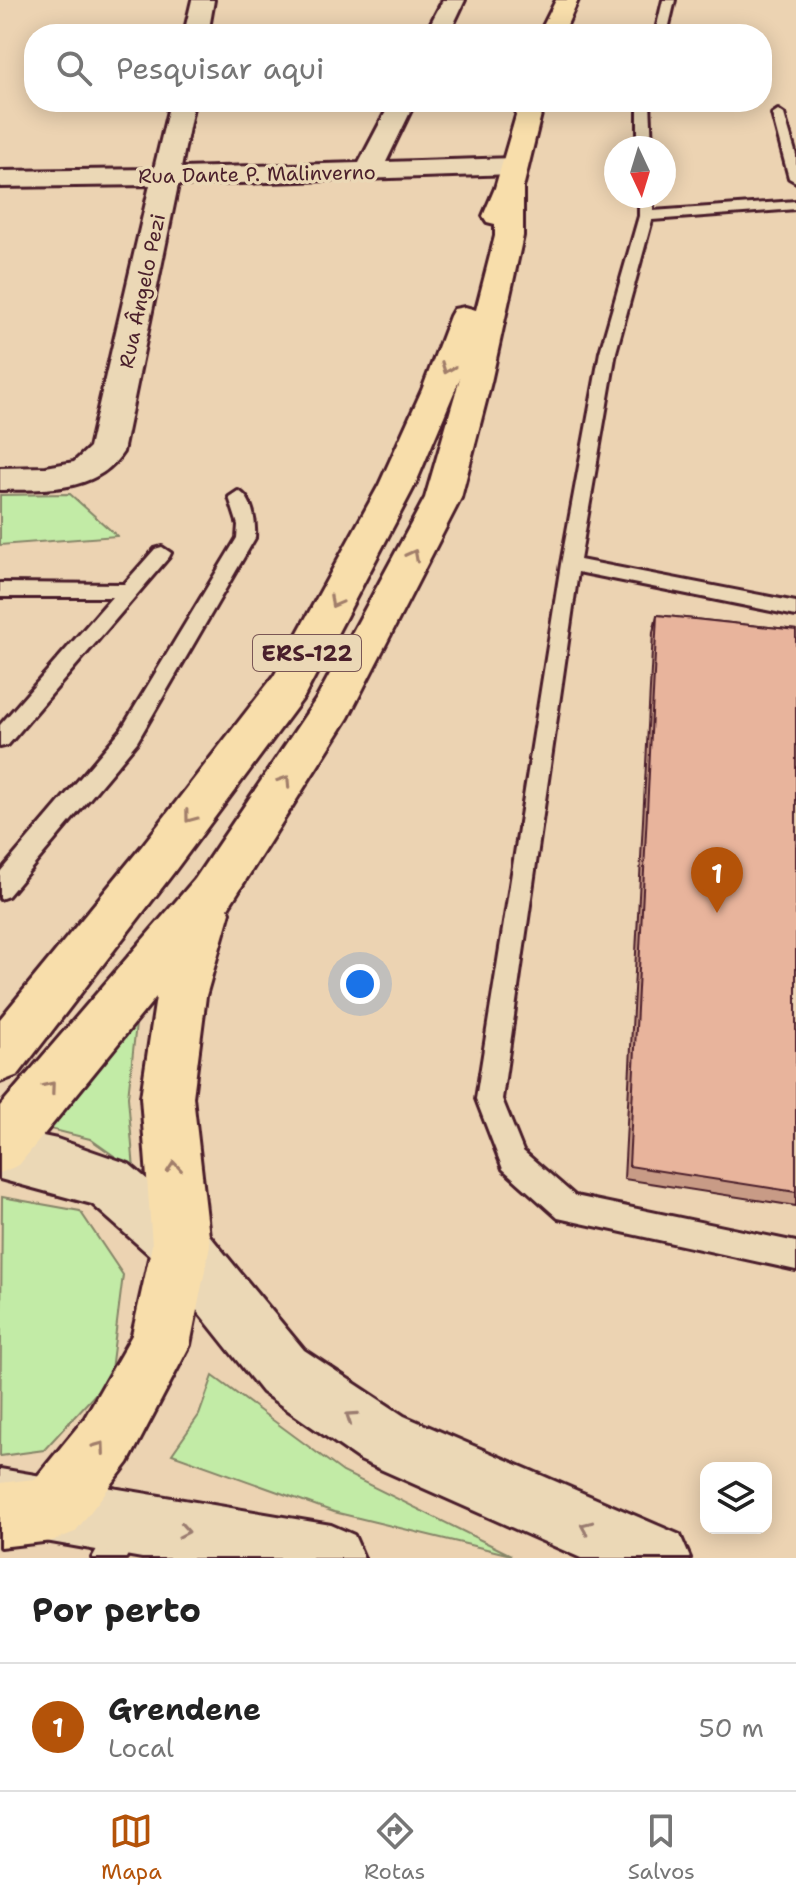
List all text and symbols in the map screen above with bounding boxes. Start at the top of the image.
search box [24,24,772,112]
icon: search [52,46,96,90]
text: Pesquisar aqui [116,48,325,89]
north arrow [604,136,676,208]
street label: Rua Dante P. Malinverno [138,159,376,189]
street label: Rua Ângelo Pezi [113,211,171,371]
one-way arrow [440,360,457,374]
one-way arrow [404,549,419,563]
one-way arrow [329,594,345,608]
road number: ERS-122 [253,635,361,671]
one-way arrow [276,775,291,790]
one-way arrow [185,808,199,823]
pin: 1 [691,847,743,913]
your location [340,964,380,1004]
one-way arrow [40,1082,55,1096]
one-way arrow [166,1160,183,1173]
one-way arrow [345,1412,359,1427]
one-way arrow [90,1441,105,1456]
map controls [700,1462,772,1534]
button: layers [700,1462,772,1534]
one-way arrow [580,1520,594,1536]
one-way arrow [178,1522,191,1539]
text: Por perto [32,1587,201,1633]
text: Grendene [108,1689,261,1730]
text: 1 [52,1710,64,1745]
text: 50 m [699,1710,764,1745]
text: Local [108,1730,174,1765]
tab: Mapa [101,1809,162,1886]
tab: Rotas [364,1809,425,1886]
tab: Salvos [628,1809,695,1886]

